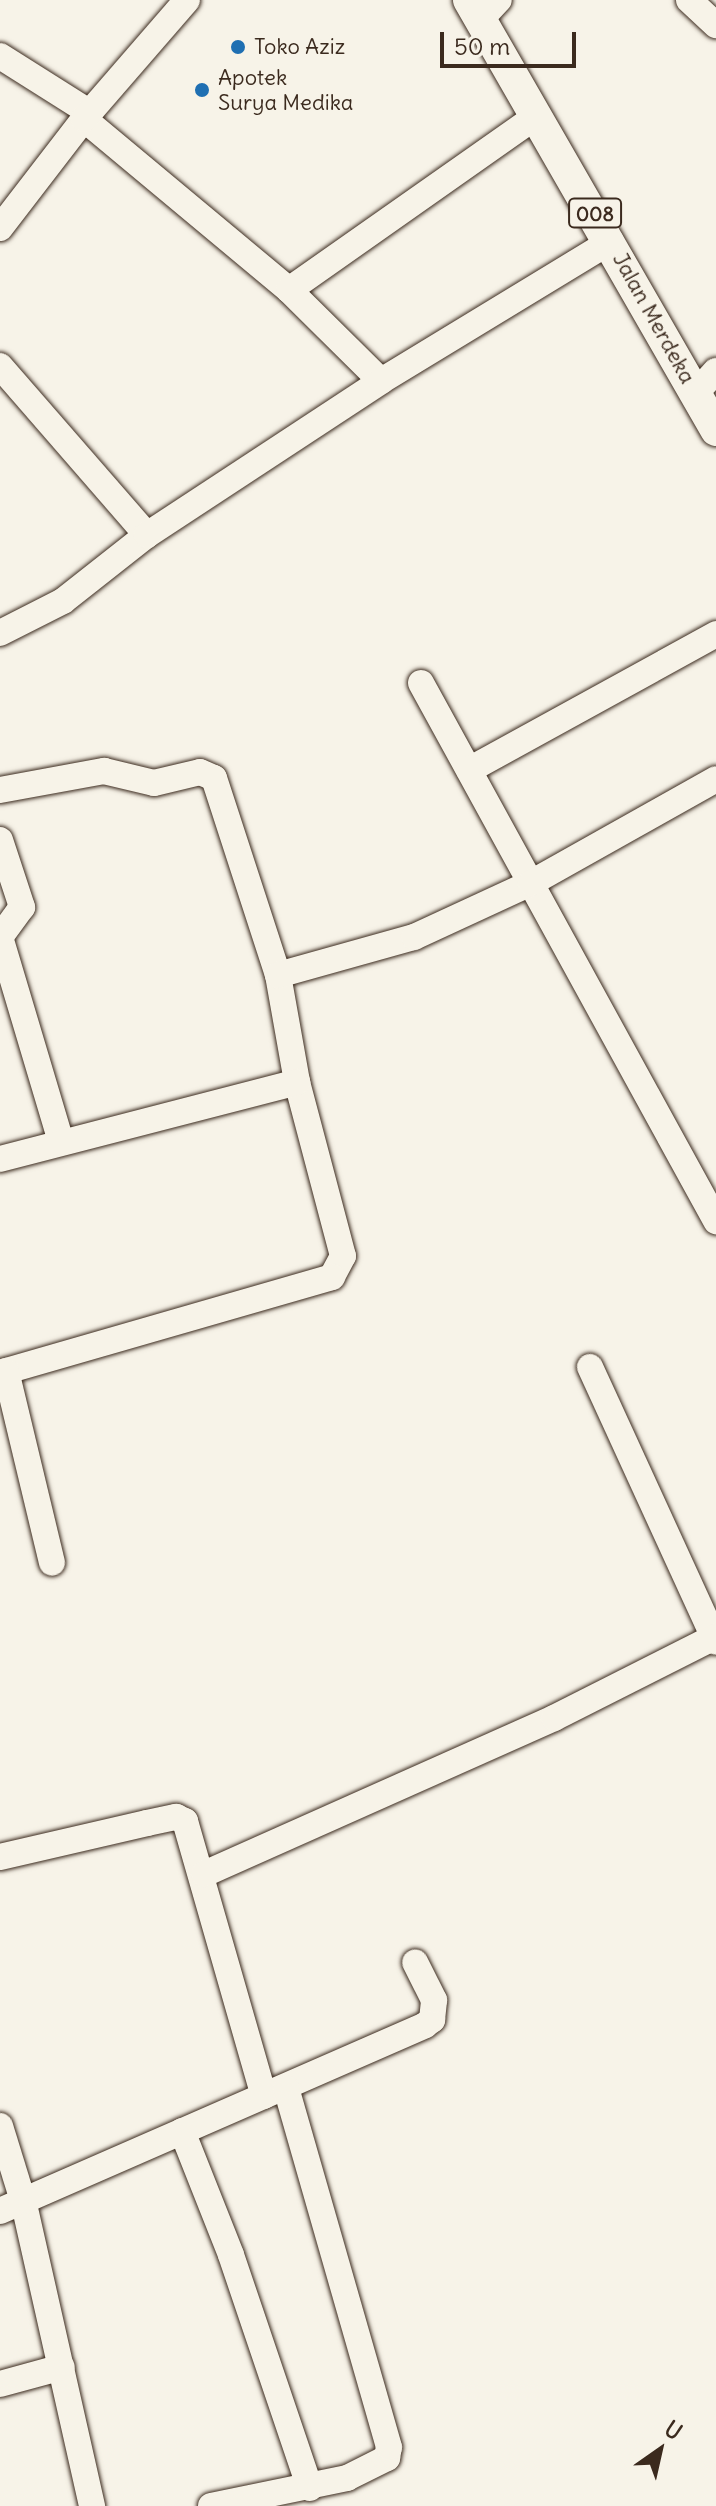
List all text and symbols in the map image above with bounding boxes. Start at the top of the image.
scale bar [444,16,580,66]
text: 50 m [454,31,510,61]
place label: Toko Aziz [254,34,345,60]
marker: Toko Aziz [229,38,247,56]
place label: Apotek Surya Medika [218,64,353,116]
marker: Apotek Surya Medika [193,81,211,99]
road number: 008 [567,197,623,229]
street label: Jalan Merdeka [607,248,701,388]
north arrow [620,2410,700,2490]
text: U [659,2414,687,2446]

